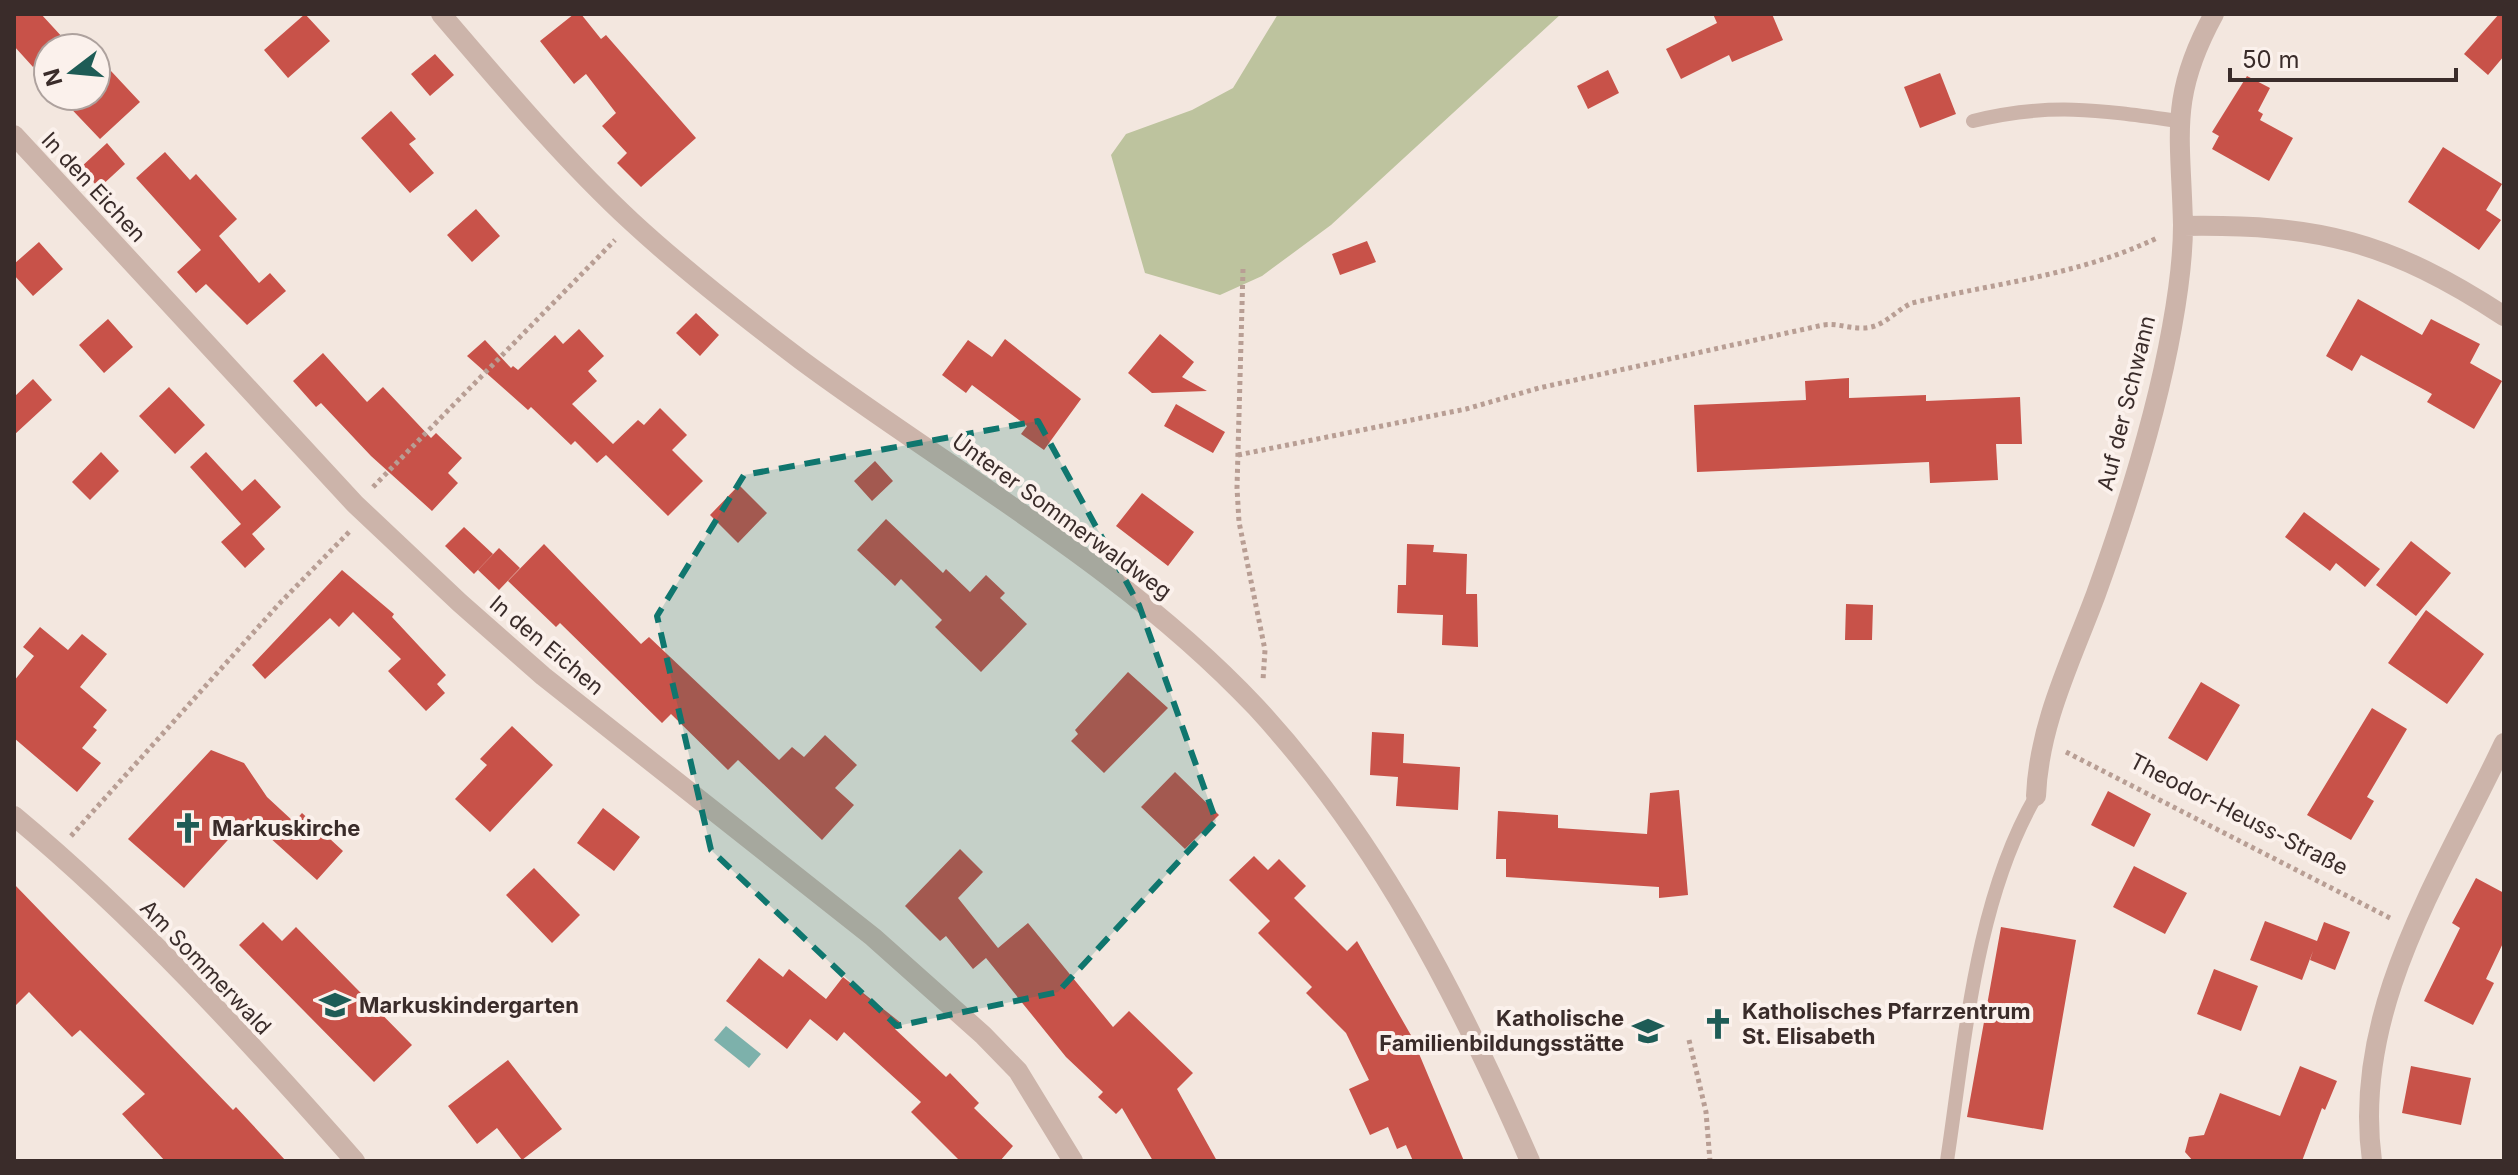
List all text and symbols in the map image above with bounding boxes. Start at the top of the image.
north arrow [32,32,112,112]
scale bar [2230,32,2456,82]
text: 50 m [2242,45,2300,74]
text: N [38,66,68,89]
street label: In den Eichen [37,127,151,247]
street label: Auf der Schwann [2092,313,2160,493]
street label: Unterer Sommerwaldweg [947,428,1177,604]
street label: In den Eichen [485,590,609,700]
street label: Theodor-Heuss-Straße [2126,748,2352,880]
church icon: Markuskirche [171,811,205,845]
place label: Markuskirche [212,815,360,841]
street label: Am Sommerwald [135,894,277,1040]
school or university icon: Markuskindergarten [318,988,352,1022]
place label: Markuskindergarten [359,992,579,1018]
place label: Katholisches Pfarrzentrum St. Elisabeth [1742,998,2031,1049]
place label: Katholische Familienbildungsstätte [1379,1005,1624,1056]
church icon: Katholisches Pfarrzentrum St. Elisabeth [1701,1007,1735,1041]
school or university icon: Katholische Familienbildungsstätte [1631,1014,1665,1048]

